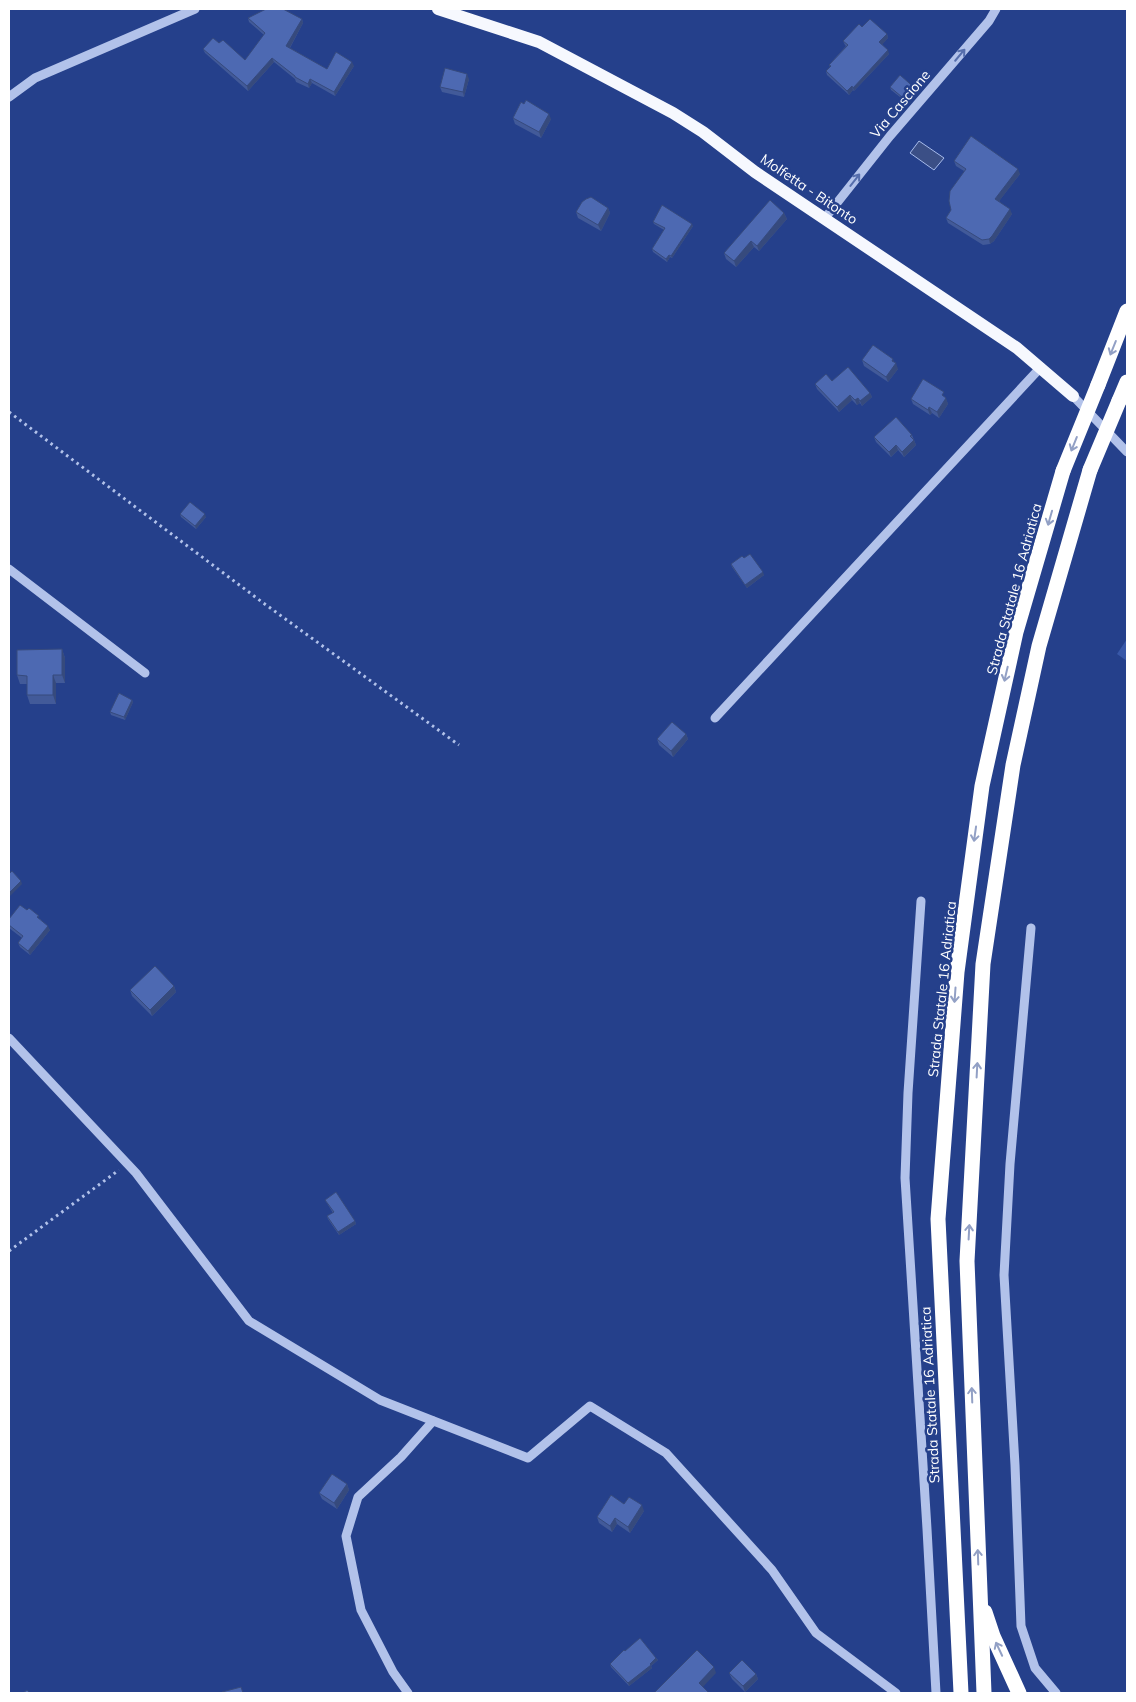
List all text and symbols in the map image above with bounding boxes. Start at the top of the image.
one-way arrow [954,49,965,62]
street label: Via Cascione [866,66,934,142]
street label: Molfetta - Bitonto [757,150,861,228]
one-way arrow [850,174,861,187]
one-way arrow [1107,340,1117,355]
one-way arrow [1069,436,1078,451]
street label: Strada Statale 16 Adriatica [982,501,1046,677]
one-way arrow [1044,509,1054,525]
one-way arrow [1001,666,1010,682]
one-way arrow [970,825,980,841]
street label: Strada Statale 16 Adriatica [924,900,960,1078]
one-way arrow [951,987,960,1003]
one-way arrow [973,1062,982,1078]
one-way arrow [964,1225,973,1241]
street label: Strada Statale 16 Adriatica [916,1306,944,1484]
one-way arrow [967,1387,977,1403]
one-way arrow [973,1549,982,1565]
one-way arrow [993,1642,1003,1657]

